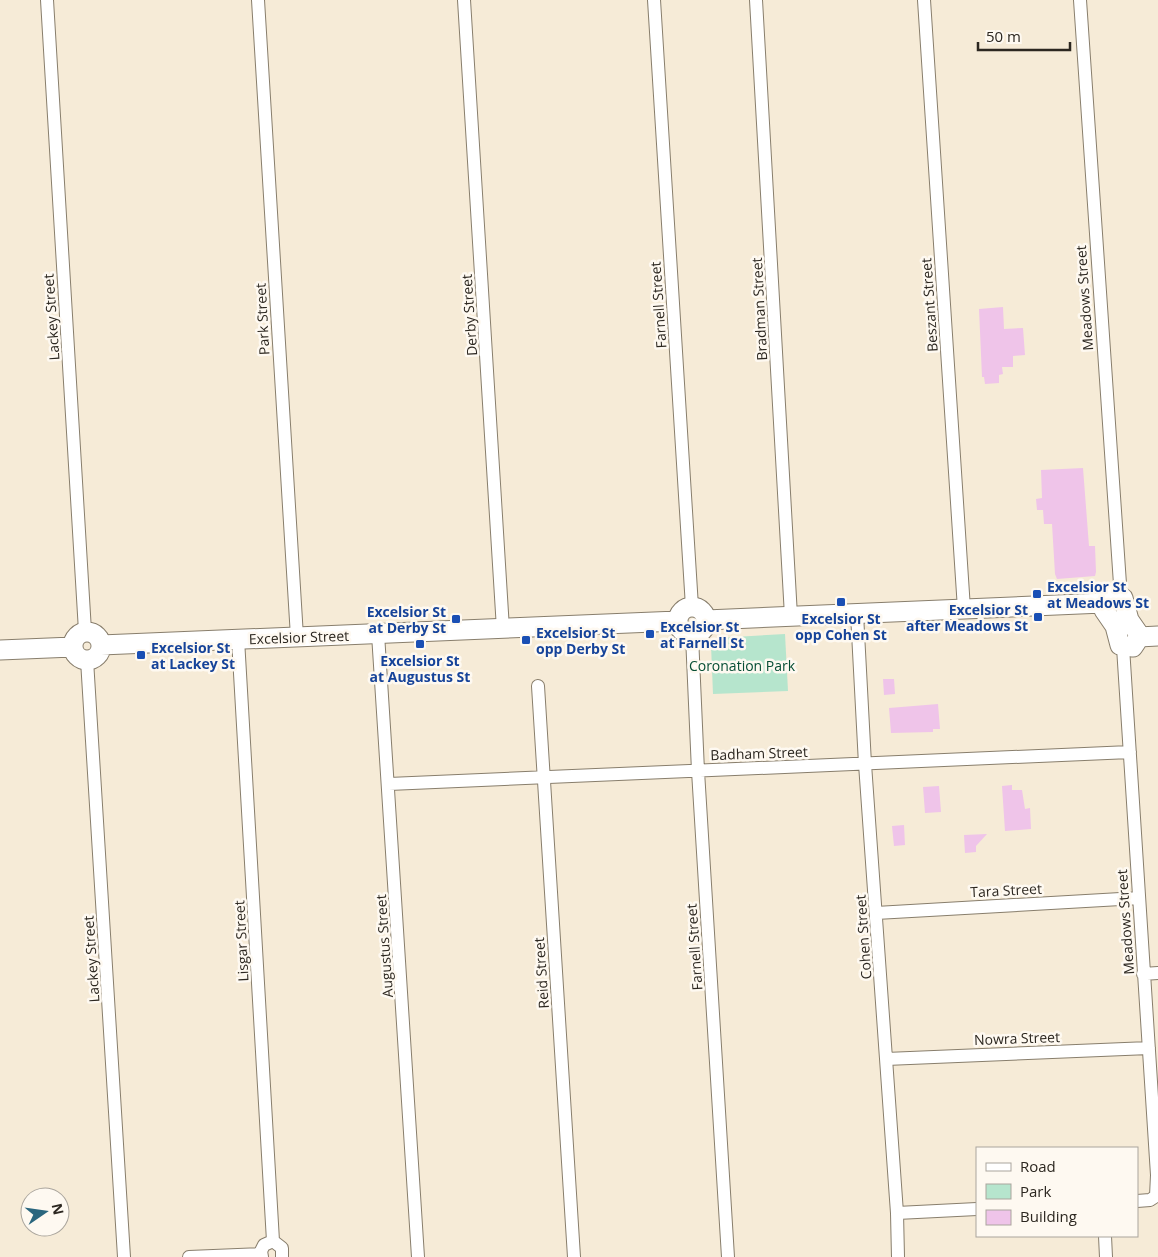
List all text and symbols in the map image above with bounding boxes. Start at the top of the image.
scale bar [978,20,1070,52]
text: 50 m [986,26,1021,46]
street label: Meadows Street [1071,245,1097,351]
street label: Bradman Street [747,257,771,361]
street label: Beszant Street [916,257,942,353]
street label: Farnell Street [645,261,671,349]
street label: Lackey Street [38,273,64,361]
street label: Derby Street [457,273,481,357]
street label: Park Street [251,283,273,355]
place label: Excelsior St at Meadows St [1047,577,1149,612]
marker: Excelsior St at Meadows St [1031,588,1043,600]
marker: Excelsior St opp Cohen St [835,596,847,608]
place label: Excelsior St after Meadows St [906,600,1028,635]
place label: Excelsior St at Derby St [367,602,446,637]
place label: Excelsior St opp Cohen St [795,609,887,644]
marker: Excelsior St after Meadows St [1032,611,1044,623]
marker: Excelsior St at Derby St [450,613,462,625]
place label: Excelsior St at Farnell St [660,617,744,652]
place label: Excelsior St opp Derby St [536,623,625,658]
street label: Excelsior Street [249,626,349,648]
marker: Excelsior St at Farnell St [644,628,656,640]
marker: Excelsior St opp Derby St [520,634,532,646]
place label: Excelsior St at Lackey St [151,638,235,673]
marker: Excelsior St at Augustus St [414,638,426,650]
marker: Excelsior St at Lackey St [135,649,147,661]
place label: Excelsior St at Augustus St [370,651,470,686]
park label: Coronation Park [689,656,796,675]
street label: Badham Street [710,742,808,764]
street label: Meadows Street [1112,869,1138,975]
street label: Tara Street [970,879,1042,901]
street label: Augustus Street [371,894,397,998]
street label: Cohen Street [851,894,875,980]
street label: Lisgar Street [229,900,253,982]
street label: Farnell Street [681,903,707,991]
street label: Lackey Street [78,915,104,1003]
street label: Reid Street [529,937,553,1009]
street label: Nowra Street [974,1027,1060,1049]
legend [976,1147,1138,1237]
text: Road [1020,1156,1056,1176]
text: Park [1020,1181,1051,1201]
north arrow [20,1187,70,1237]
text: N [48,1201,69,1217]
text: Building [1020,1206,1077,1226]

